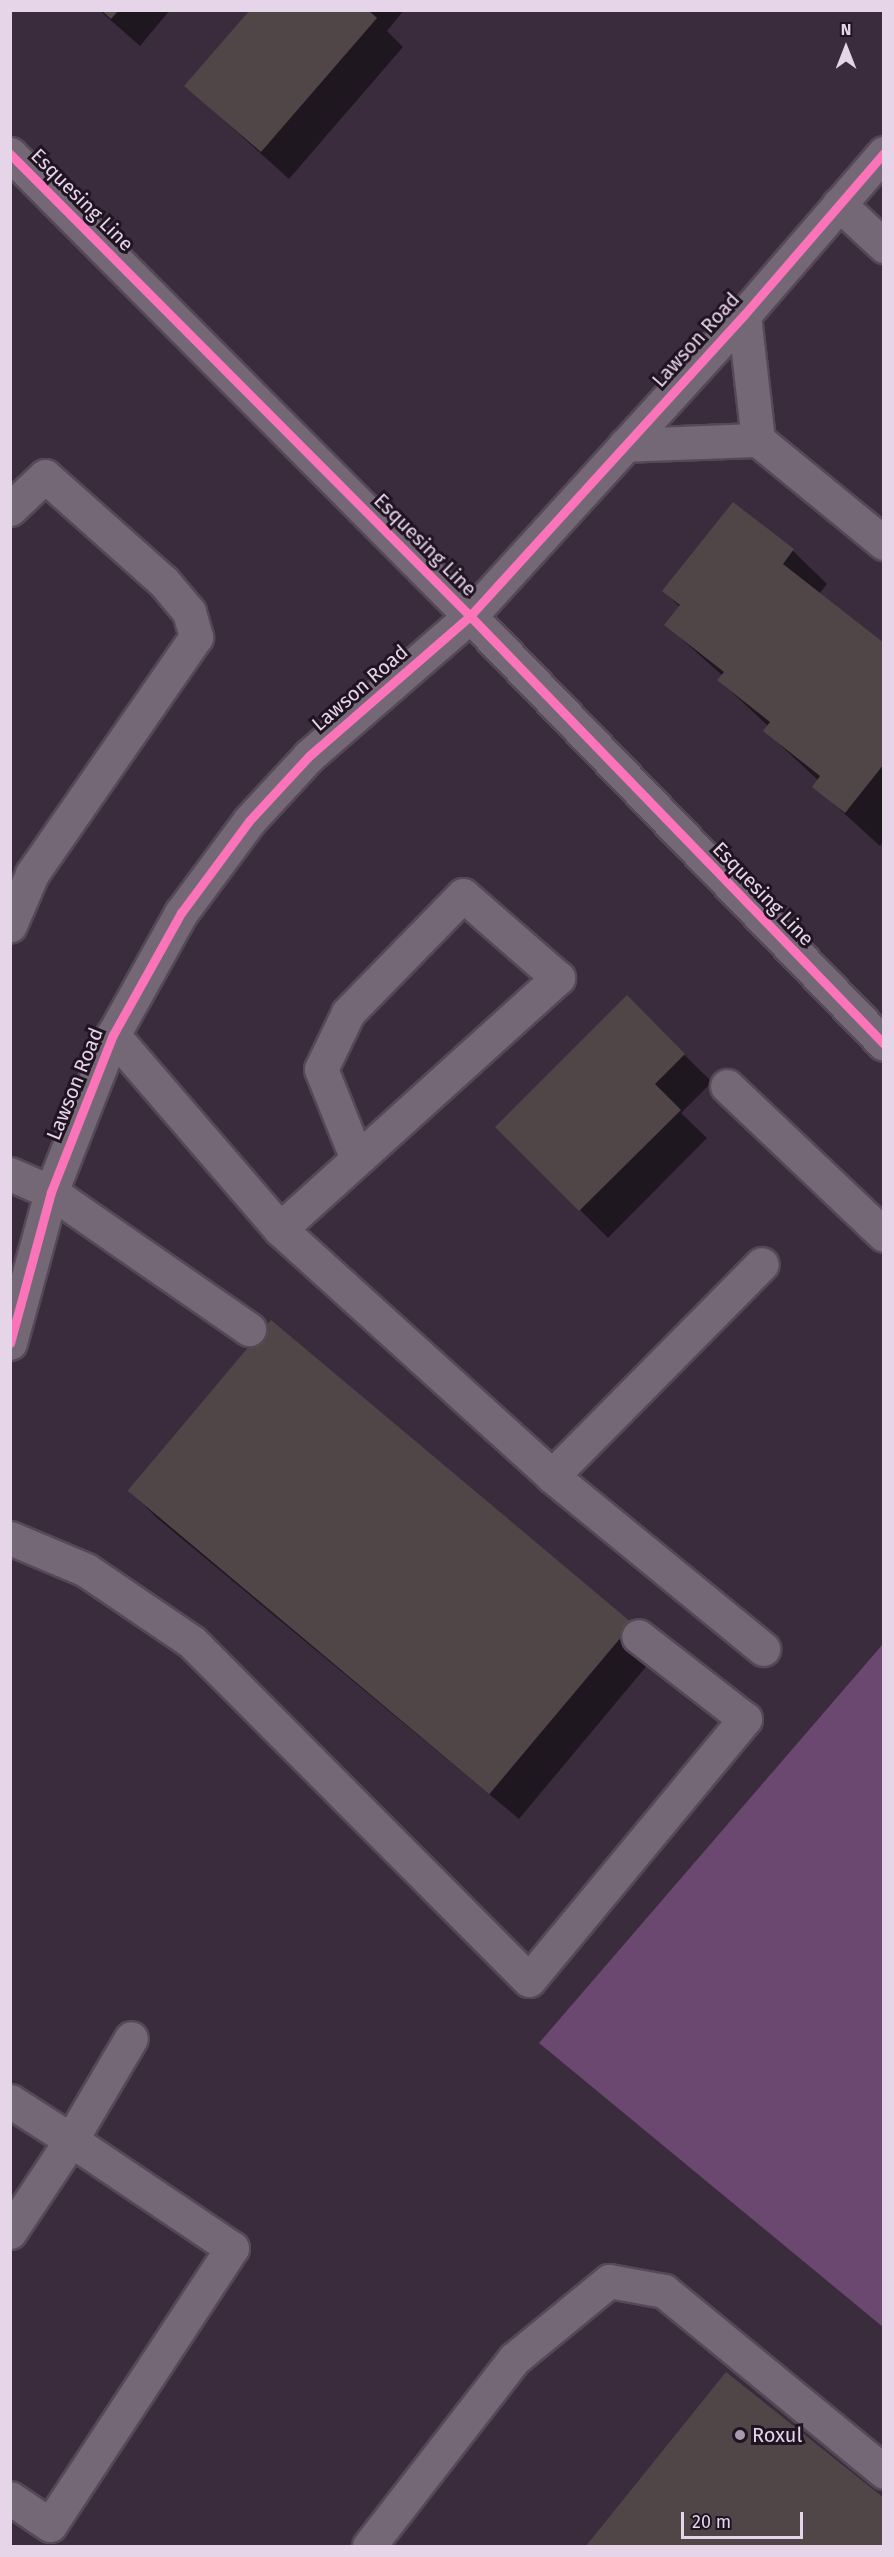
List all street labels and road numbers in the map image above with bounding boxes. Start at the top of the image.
street label: Esquesing Line [26,144,138,256]
street label: Lawson Road [647,288,745,392]
street label: Esquesing Line [369,489,481,601]
street label: Lawson Road [307,640,413,736]
street label: Esquesing Line [707,837,819,951]
street label: Lawson Road [42,1024,108,1144]

